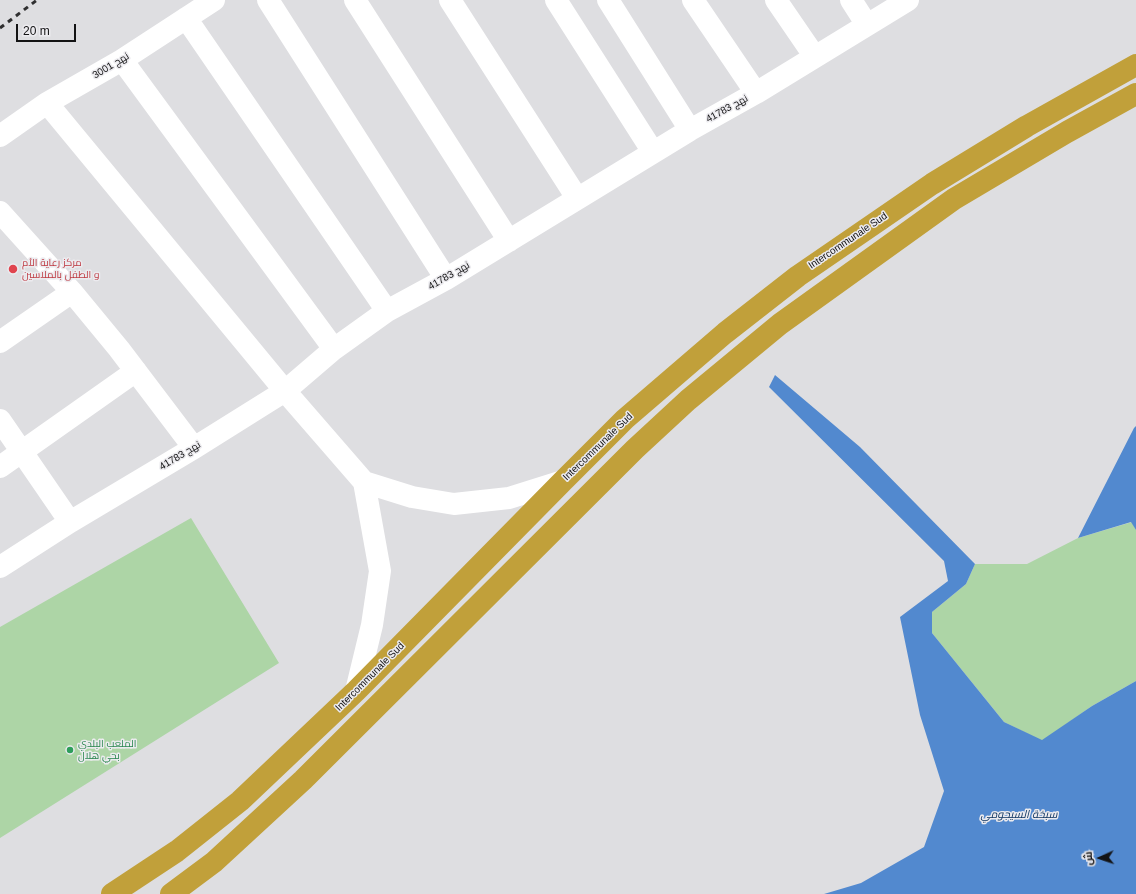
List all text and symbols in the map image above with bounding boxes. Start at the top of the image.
scale bar [18,16,78,42]
text: 20 m [23,24,50,38]
street label: نهج 3001 [91,50,131,82]
street label: نهج 41783 [704,93,750,125]
street label: Intercommunale Sud [806,210,890,272]
place label: مركز رعاية الأم و الطفل بالملاسين [22,257,99,280]
street label: نهج 41783 [426,259,472,293]
marker: مركز رعاية الأم و الطفل بالملاسين [7,263,19,275]
street label: Intercommunale Sud [561,411,635,483]
street label: نهج 41783 [157,439,203,473]
street label: Intercommunale Sud [333,640,407,714]
place label: الملعب البلدي بحي هلال [78,738,136,762]
marker: الملعب البلدي بحي هلال [65,745,75,755]
water label: سبخة السيجومي [981,808,1057,822]
north arrow [1080,838,1120,878]
text: ش [1082,851,1094,866]

